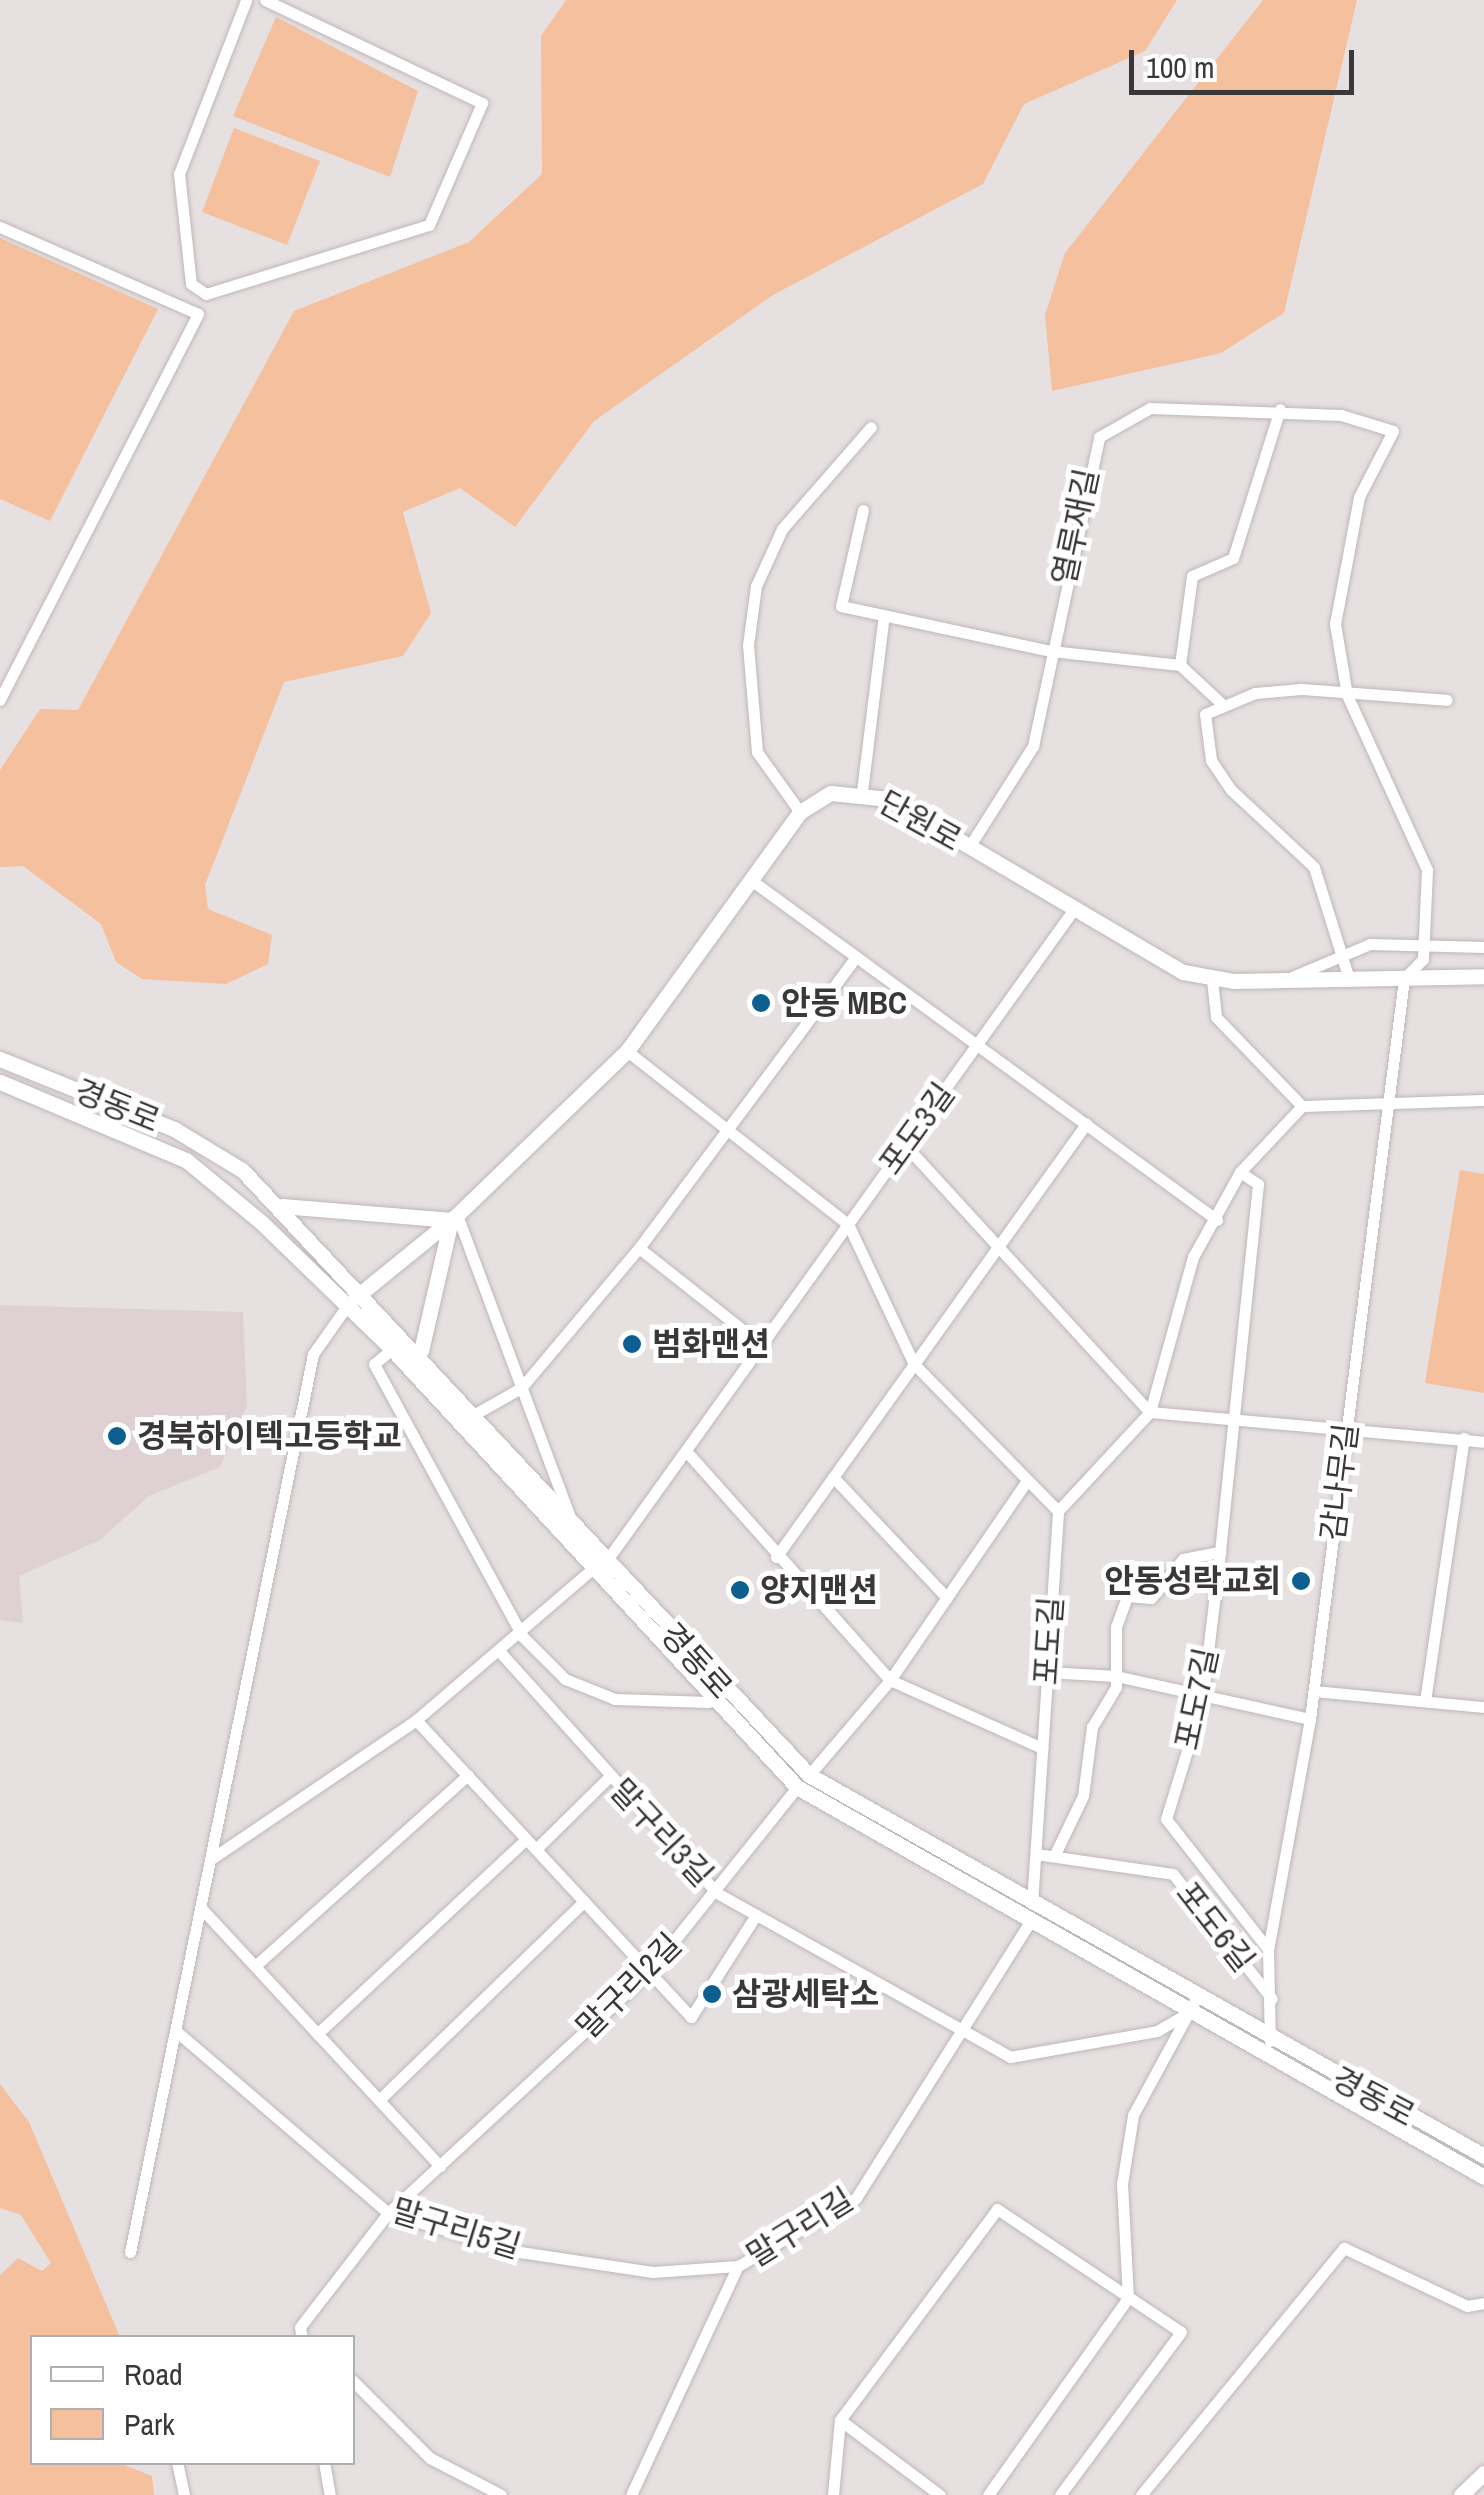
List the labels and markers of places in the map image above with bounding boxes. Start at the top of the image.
place label: 안동 MBC [781,984,907,1022]
marker: 안동 MBC [750,992,772,1014]
place label: 범화맨션 [652,1325,770,1363]
marker: 범화맨션 [621,1333,643,1355]
place label: 경북하이텍고등학교 [137,1417,402,1455]
marker: 경북하이텍고등학교 [106,1425,128,1447]
place label: 안동성락교회 [1104,1562,1281,1600]
marker: 안동성락교회 [1290,1570,1312,1592]
place label: 양지맨션 [760,1571,878,1609]
marker: 양지맨션 [729,1579,751,1601]
place label: 삼광세탁소 [732,1975,879,2013]
marker: 삼광세탁소 [701,1983,723,2005]

